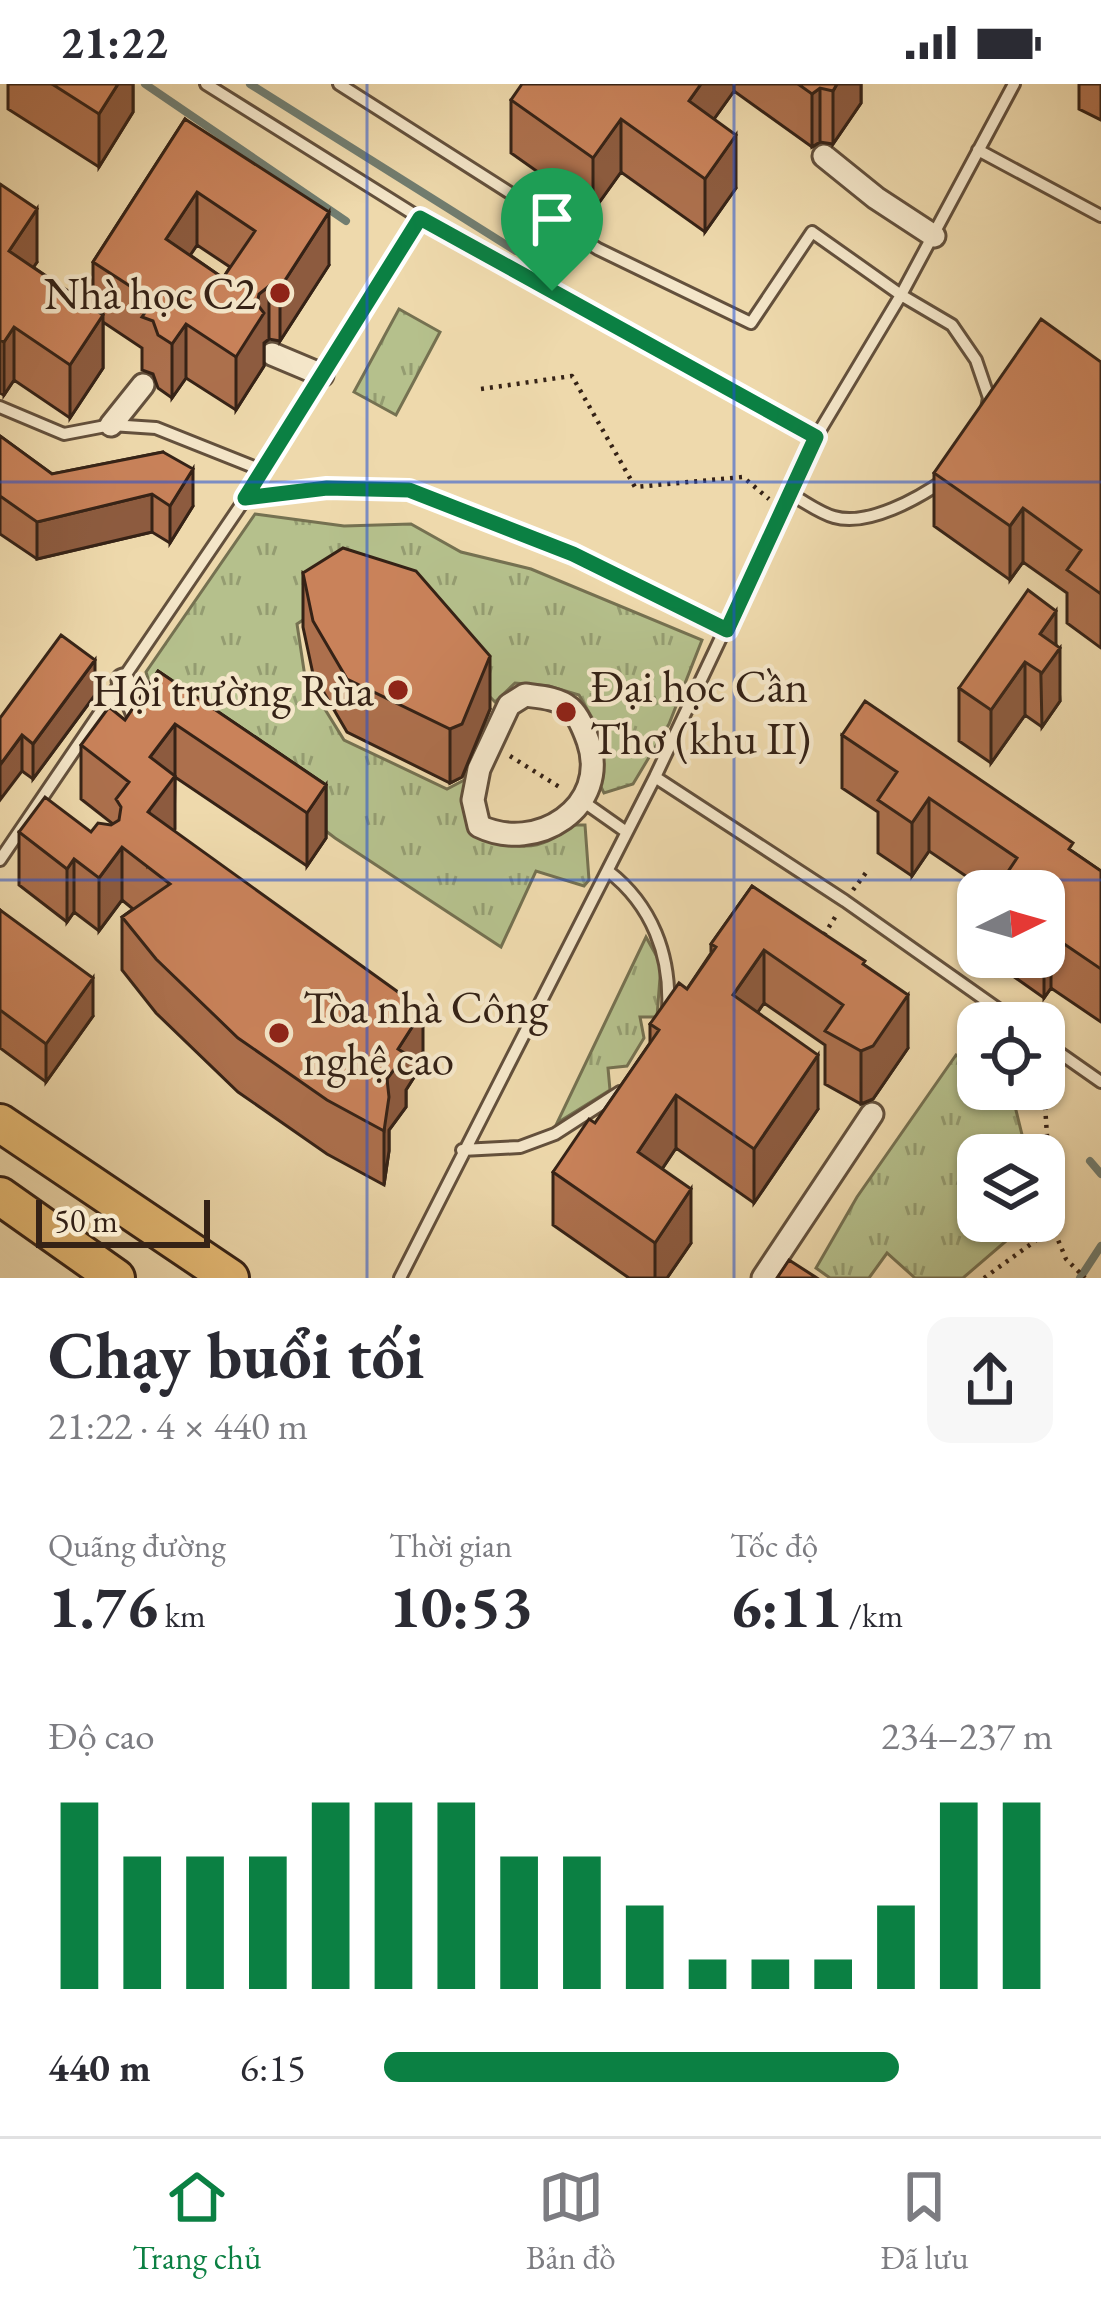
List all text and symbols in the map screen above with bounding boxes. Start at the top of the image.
text: 21:22 [60,13,168,71]
pin [501,168,603,291]
icon: arrive [519,186,585,252]
place label: Nhà học C2 [44,264,256,322]
marker: Nhà học C2 [267,280,293,306]
place label: Đại học Cần Thơ (khu II) [590,657,811,767]
place label: Hội trường Rùa [92,661,374,719]
marker: Hội trường Rùa [385,677,411,703]
marker: Đại học Cần Thơ (khu II) [553,699,579,725]
north arrow [957,870,1065,978]
map controls [957,870,1065,1242]
place label: Tòa nhà Công nghệ cao [303,978,549,1088]
button: locate [957,1002,1065,1110]
marker: Tòa nhà Công nghệ cao [266,1020,292,1046]
button: layers [957,1134,1065,1242]
scale bar [36,1194,210,1247]
text: 50 m [54,1199,118,1242]
text: Chạy buổi tối [48,1312,424,1398]
button: share [927,1317,1053,1443]
text: 21:22 · 4 × 440 m [48,1400,308,1451]
text: Quãng đường [48,1524,226,1567]
text: Thời gian [389,1524,513,1567]
text: Tốc độ [730,1524,818,1567]
text: 1.76 [48,1567,158,1645]
text: 10:53 [389,1567,533,1645]
text: 6:11 [730,1567,842,1645]
text: km [158,1594,206,1637]
text: /km [842,1594,903,1637]
text: Độ cao [48,1710,155,1761]
text: 234–237 m [881,1710,1053,1761]
text: 440 m [48,2042,151,2093]
text: 6:15 [240,2042,306,2093]
tab: Trang chủ [132,2164,261,2279]
tab: Bản đồ [526,2164,616,2279]
tab: Đã lưu [880,2164,969,2279]

